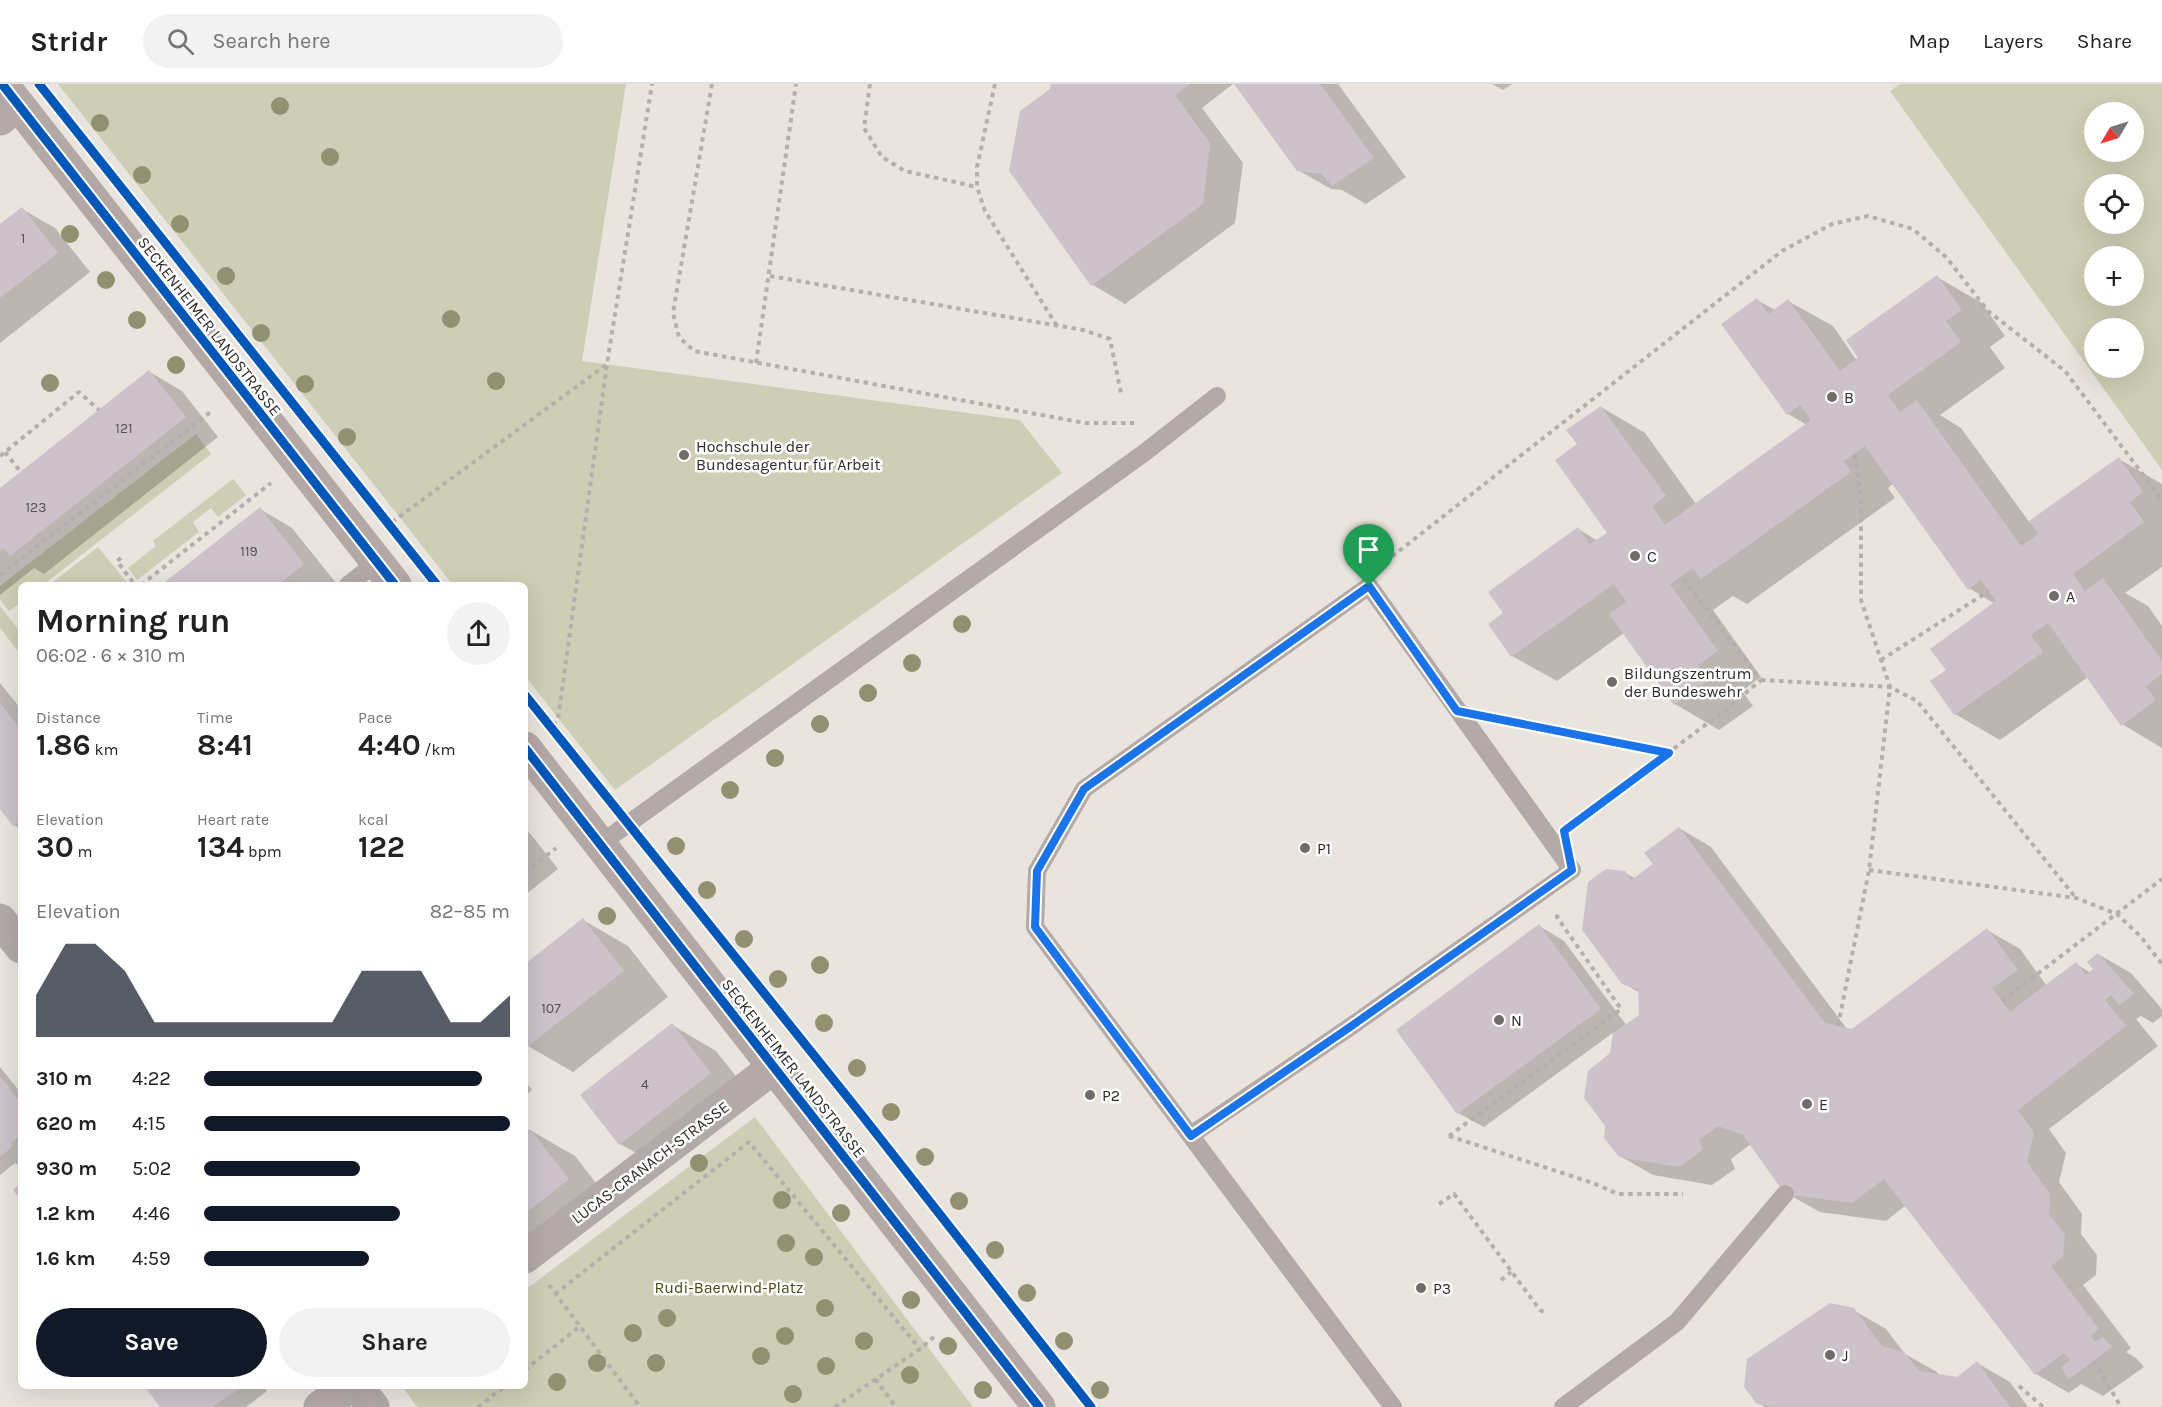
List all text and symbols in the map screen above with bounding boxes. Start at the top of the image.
search box [143,14,563,68]
text: Stridr [30,25,107,58]
icon: search [164,25,197,58]
text: Search here [212,28,331,54]
text: Map [1908,29,1950,53]
text: Layers [1983,29,2044,53]
text: Share [2077,29,2132,53]
north arrow [2084,102,2144,162]
map controls [2084,102,2144,378]
button: locate [2084,174,2144,234]
house number: 1 [21,230,25,247]
street label: SECKENHEIMER LANDSTRASSE [134,233,285,419]
button: + [2084,246,2144,306]
button: − [2084,318,2144,378]
place label: B [1844,388,1854,407]
marker: B [1825,390,1839,404]
house number: 121 [115,420,133,437]
place label: Hochschule der Bundesagentur für Arbeit [696,437,881,474]
marker: Hochschule der Bundesagentur für Arbeit [677,448,691,462]
house number: 123 [25,499,47,516]
pin [1343,524,1394,586]
icon: arrive [1352,533,1385,566]
house number: 119 [240,543,258,560]
place label: C [1647,547,1657,566]
marker: C [1628,549,1642,563]
place label: A [2066,587,2075,606]
marker: A [2047,589,2061,603]
text: Morning run [36,602,230,640]
button: share [447,602,510,665]
text: 06:02 · 6 × 310 m [36,644,186,667]
place label: Bildungszentrum der Bundeswehr [1624,664,1751,701]
marker: Bildungszentrum der Bundeswehr [1605,675,1619,689]
text: Distance [36,708,101,727]
text: Time [197,708,233,727]
text: Pace [358,708,392,727]
text: 1.86 [36,727,91,763]
text: 8:41 [197,727,253,763]
text: 4:40 [358,727,421,763]
text: km [91,740,119,759]
text: /km [421,740,455,759]
text: Elevation [36,810,104,829]
text: Heart rate [197,810,269,829]
text: kcal [358,810,389,829]
text: 30 [36,829,74,865]
text: 134 [197,829,244,865]
text: 122 [358,829,405,865]
place label: P1 [1317,839,1331,858]
marker: P1 [1298,841,1312,855]
text: m [74,842,92,861]
text: bpm [244,842,282,861]
text: Elevation [36,900,121,923]
text: 82–85 m [430,900,510,923]
street label: SECKENHEIMER LANDSTRASSE [718,975,869,1161]
house number: 107 [541,1000,561,1017]
place label: N [1511,1011,1522,1030]
marker: N [1492,1013,1506,1027]
text: 310 m [36,1067,92,1090]
text: 4:22 [132,1067,171,1090]
house number: 4 [641,1076,649,1093]
place label: P2 [1102,1086,1120,1105]
marker: P2 [1083,1088,1097,1102]
place label: E [1819,1095,1828,1114]
street label: LUCAS-CRANACH-STRASSE [568,1097,733,1228]
marker: E [1800,1097,1814,1111]
text: 620 m [36,1112,97,1135]
text: 4:15 [132,1112,166,1135]
text: 930 m [36,1157,97,1180]
text: 5:02 [132,1157,171,1180]
text: 1.2 km [36,1202,95,1225]
text: 4:46 [132,1202,170,1225]
text: 1.6 km [36,1247,95,1270]
text: 4:59 [132,1247,171,1270]
park label: Rudi-Baerwind-Platz [655,1278,803,1297]
place label: P3 [1433,1279,1451,1298]
marker: P3 [1414,1281,1428,1295]
button: Save [36,1308,267,1377]
button: Share [279,1308,510,1377]
place label: J [1842,1346,1848,1365]
marker: J [1823,1348,1837,1362]

